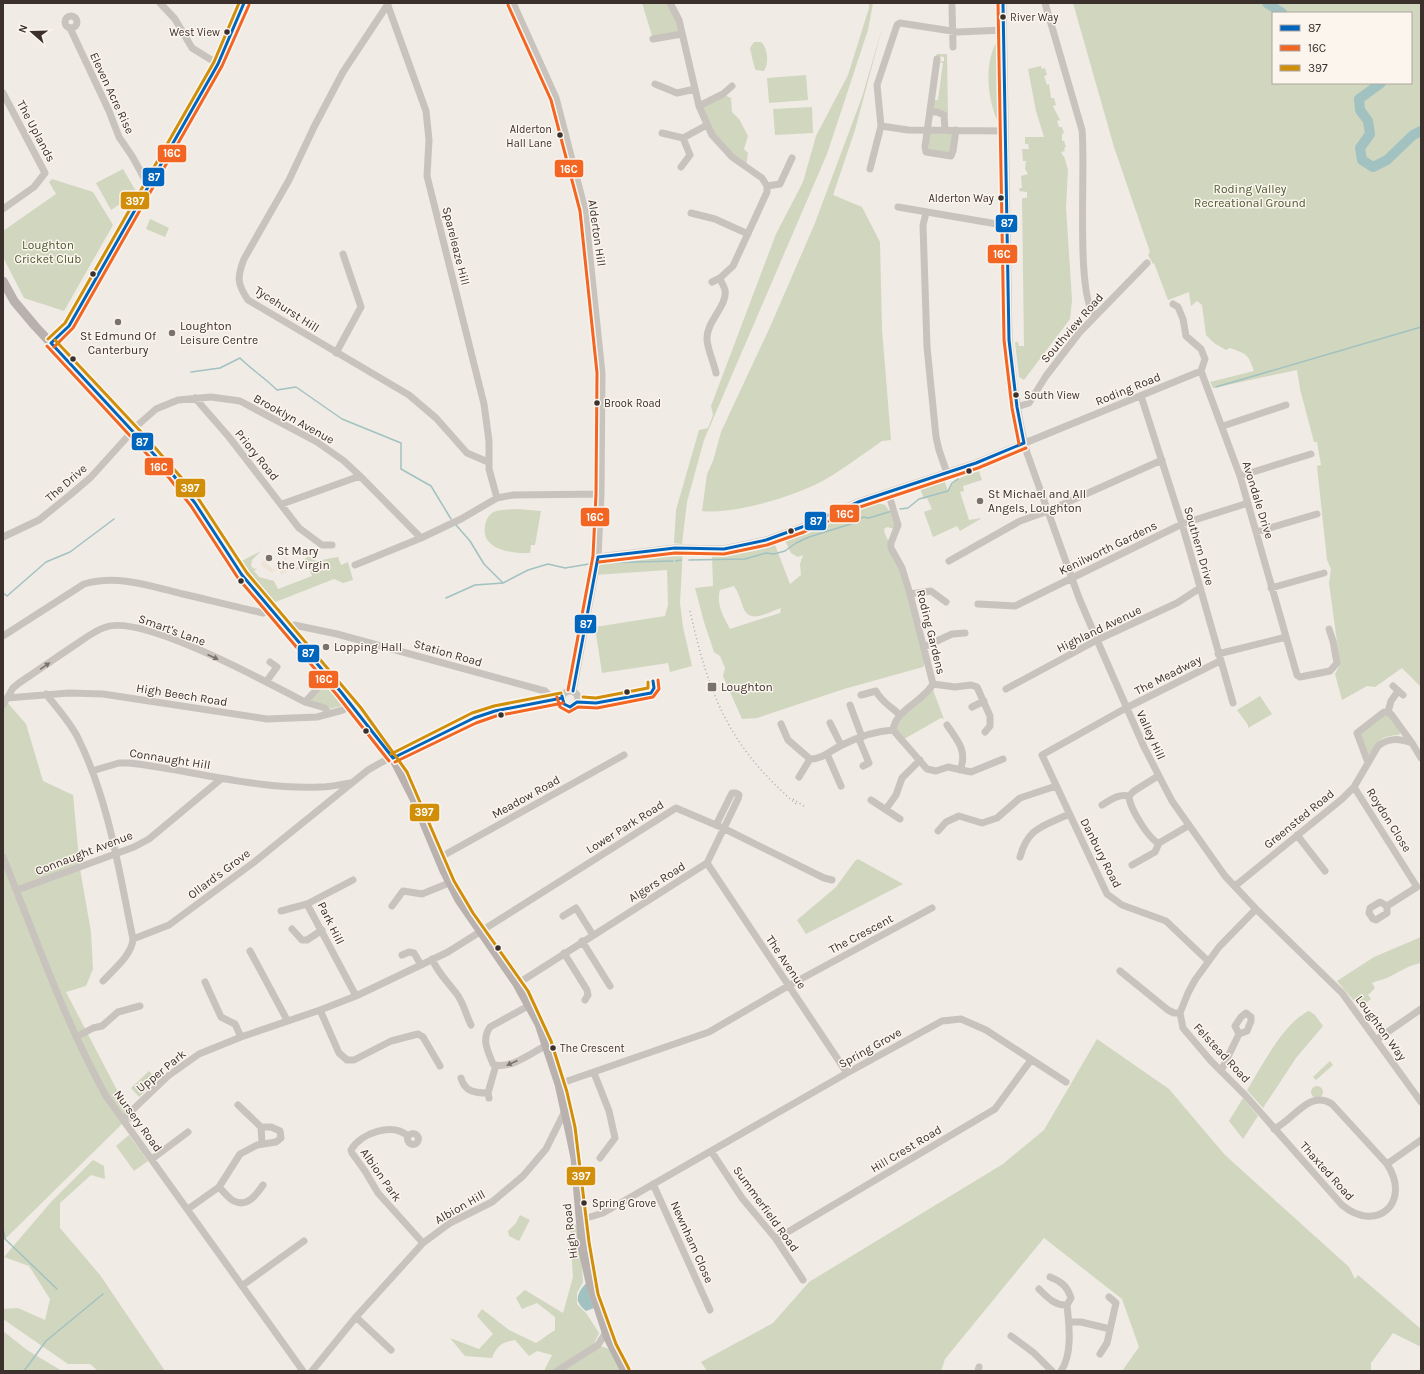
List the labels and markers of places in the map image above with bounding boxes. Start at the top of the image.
place label: River Way [1010,11,1058,24]
marker: River Way [998,12,1008,22]
place label: West View [169,26,220,39]
marker: West View [222,27,232,37]
place label: Alderton Hall Lane [506,123,552,150]
marker: Alderton Hall Lane [555,130,565,140]
place label: Alderton Way [928,192,994,205]
marker: Alderton Way [996,193,1006,203]
unlabelled marker [88,269,98,279]
marker: St Edmund Of Canterbury [113,317,123,327]
place label: Loughton Leisure Centre [180,319,258,347]
marker: Loughton Leisure Centre [167,328,177,338]
place label: St Edmund Of Canterbury [80,329,157,357]
unlabelled marker [68,354,78,364]
place label: South View [1024,389,1080,402]
marker: South View [1011,390,1021,400]
place label: Brook Road [604,397,661,410]
marker: Brook Road [592,398,602,408]
unlabelled marker [964,466,974,476]
place label: St Michael and All Angels, Loughton [988,487,1086,515]
marker: St Michael and All Angels, Loughton [975,496,985,506]
unlabelled marker [786,526,796,536]
place label: St Mary the Virgin [277,544,330,572]
marker: St Mary the Virgin [264,553,274,563]
unlabelled marker [236,576,246,586]
place label: Lopping Hall [334,640,402,654]
marker: Lopping Hall [321,642,331,652]
place label: Loughton [721,680,773,694]
marker: Loughton [706,681,718,693]
unlabelled marker [622,687,632,697]
unlabelled marker [496,710,506,720]
unlabelled marker [361,726,371,736]
unlabelled marker [493,943,503,953]
place label: The Crescent [560,1042,625,1055]
marker: The Crescent [548,1043,558,1053]
place label: Spring Grove [592,1197,656,1210]
marker: Spring Grove [579,1198,589,1208]

